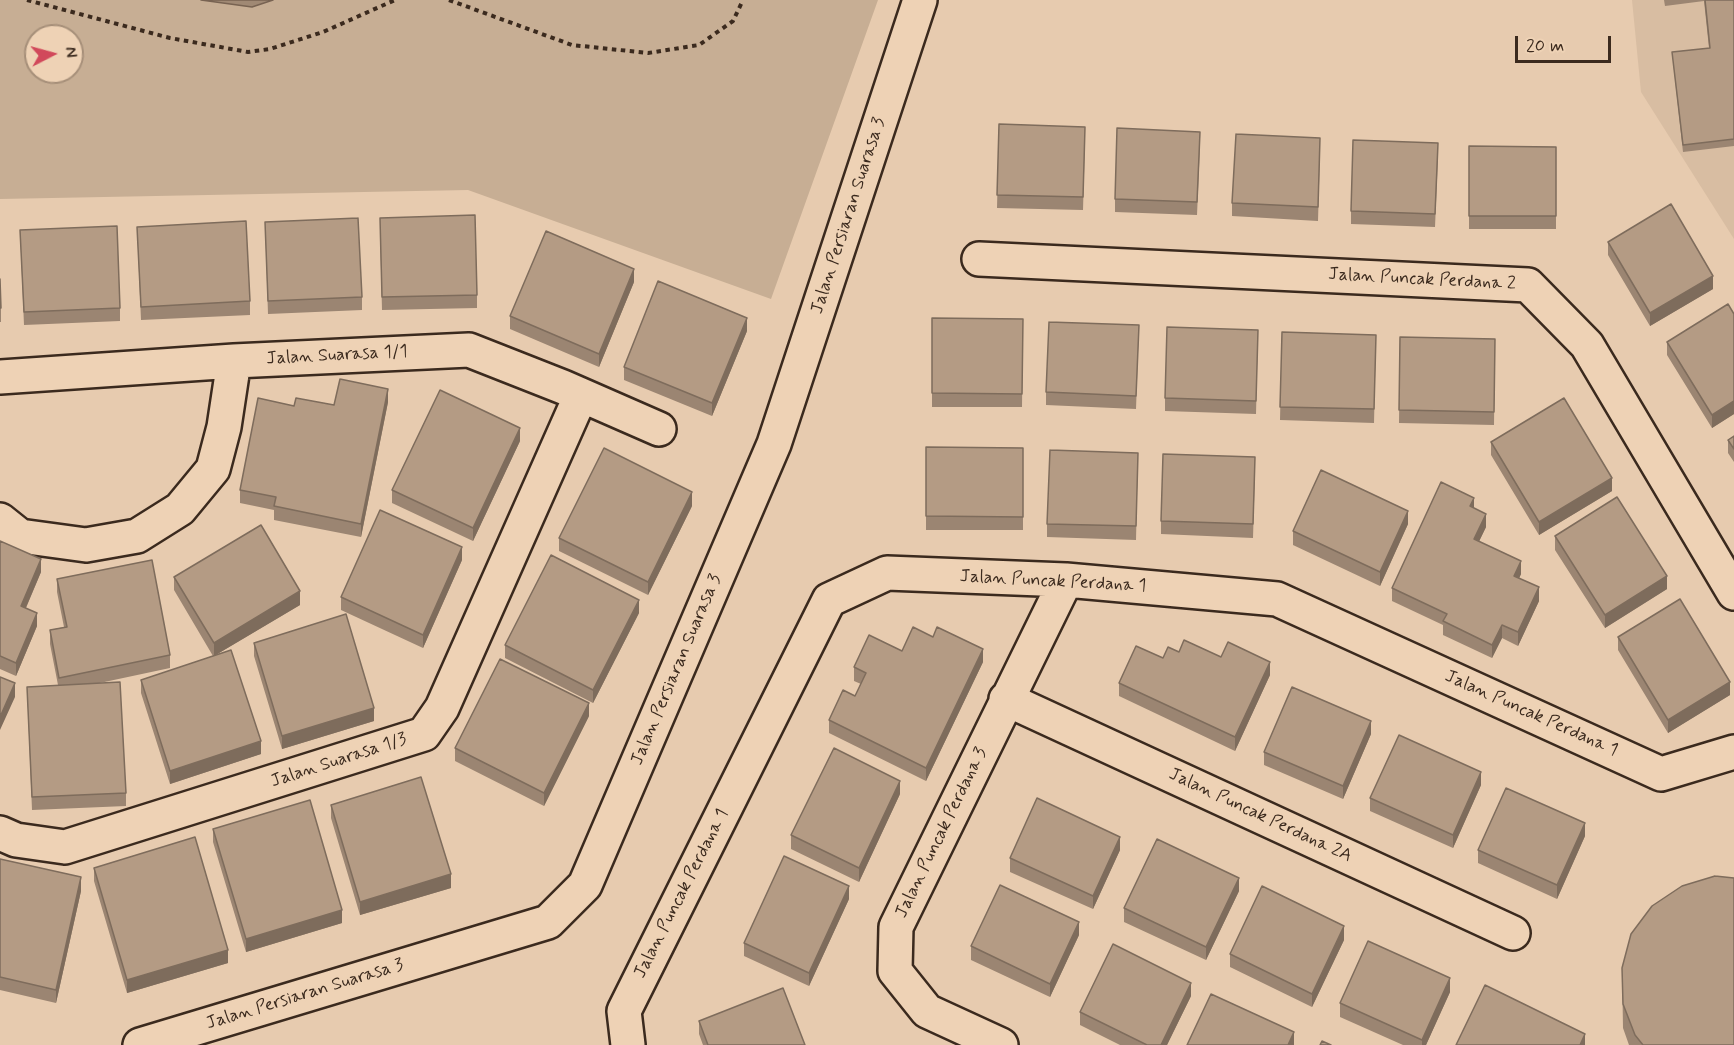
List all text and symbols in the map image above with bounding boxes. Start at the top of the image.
north arrow [24,24,84,84]
scale bar [1518,24,1614,62]
text: 20 m [1526,34,1564,58]
text: N [59,46,81,59]
street label: Jalan Persiaran Suarasa 3 [807,115,891,317]
street label: Jalan Puncak Perdana 2 [1328,264,1516,296]
street label: Jalan Suarasa 1/1 [266,342,408,370]
street label: Jalan Puncak Perdana 1 [959,566,1147,598]
street label: Jalan Persiaran Suarasa 3 [627,571,727,769]
street label: Jalan Puncak Perdana 1 [1441,666,1621,762]
street label: Jalan Suarasa 1/3 [268,729,410,793]
street label: Jalan Puncak Perdana 3 [891,744,993,922]
street label: Jalan Puncak Perdana 2A [1165,764,1355,868]
street label: Jalan Puncak Perdana 1 [630,806,734,982]
street label: Jalan Persiaran Suarasa 3 [204,955,406,1035]

